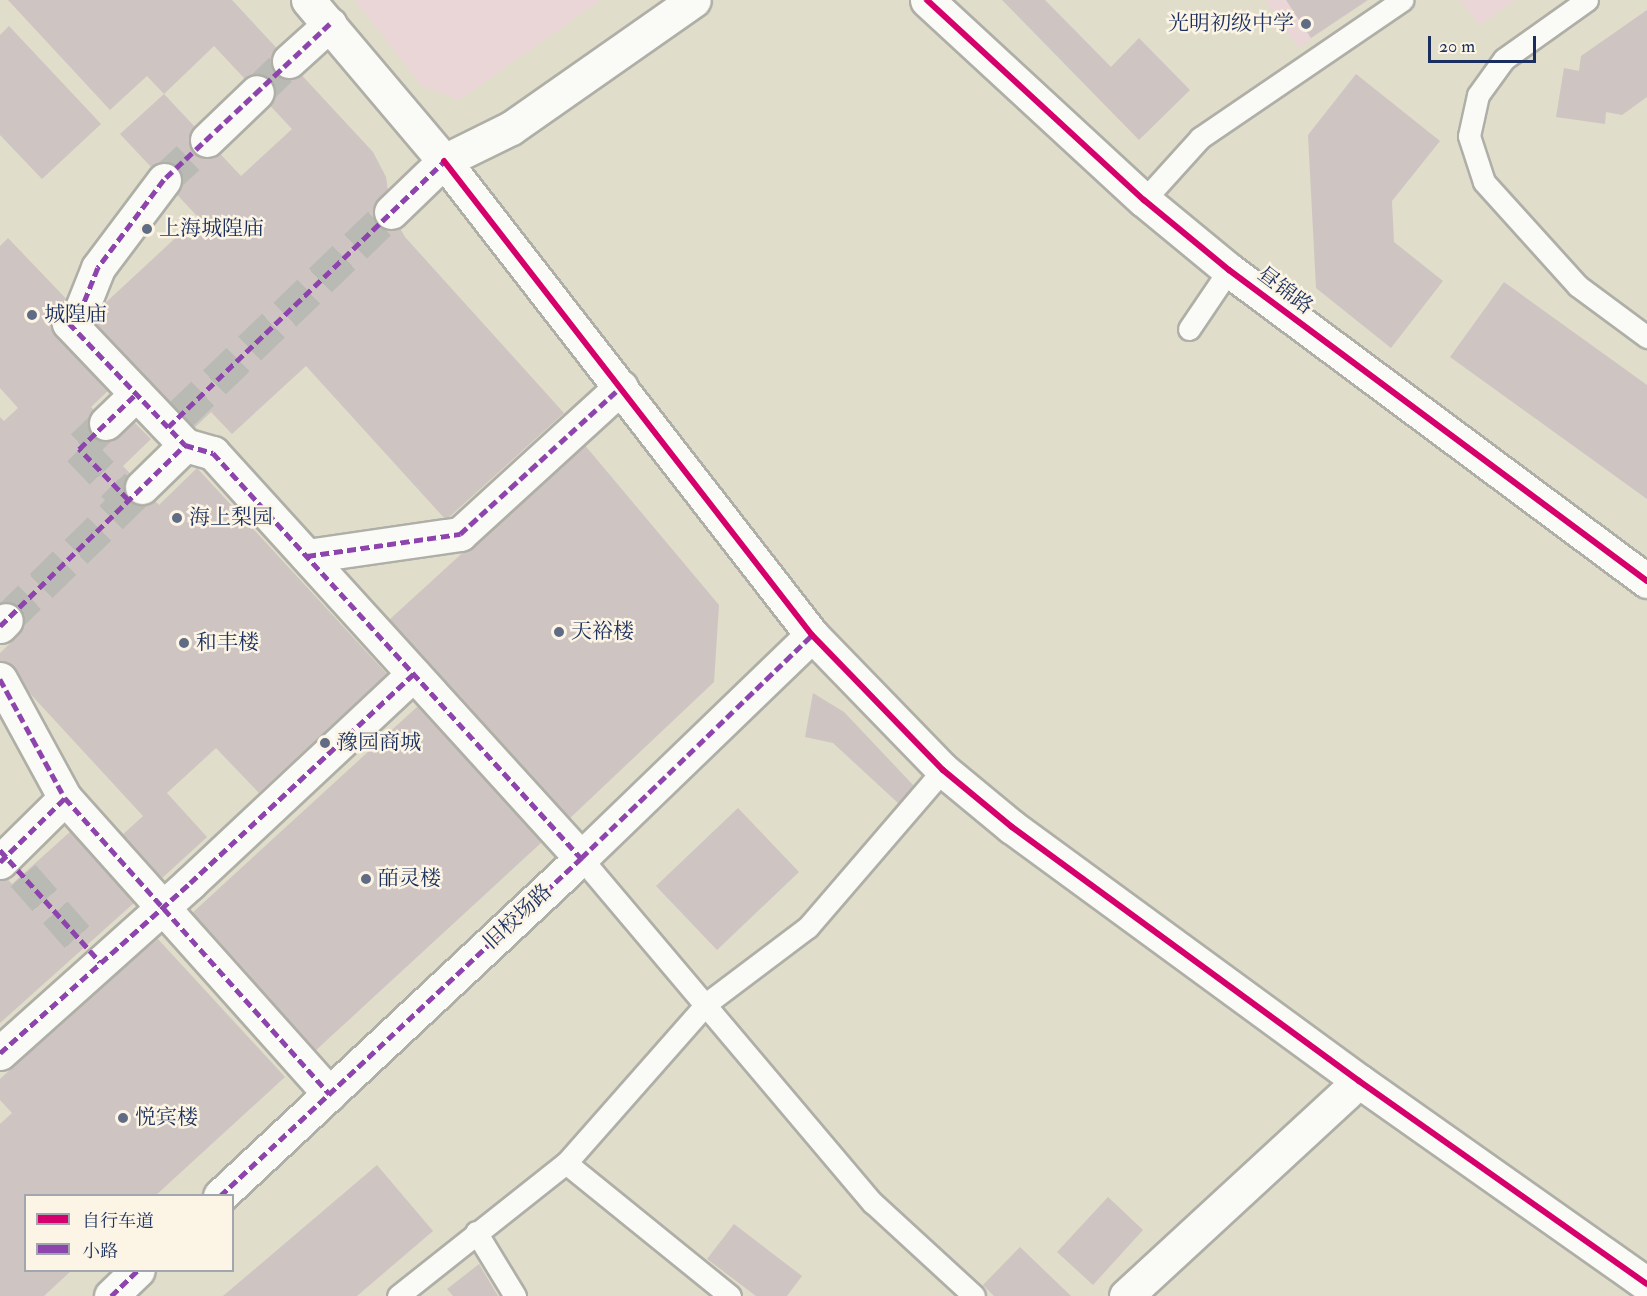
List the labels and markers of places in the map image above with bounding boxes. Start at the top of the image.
place label: 光明初级中学 [1168,11,1294,37]
marker: 光明初级中学 [1299,17,1313,31]
place label: 上海城隍庙 [159,216,264,242]
marker: 上海城隍庙 [140,222,154,236]
place label: 城隍庙 [44,302,107,328]
marker: 城隍庙 [25,308,39,322]
place label: 海上梨园 [189,505,273,531]
marker: 海上梨园 [170,511,184,525]
place label: 天裕楼 [571,619,634,645]
marker: 天裕楼 [552,625,566,639]
place label: 和丰楼 [196,630,259,656]
marker: 和丰楼 [177,636,191,650]
place label: 豫园商城 [337,730,421,756]
marker: 豫园商城 [318,736,332,750]
place label: 皕灵楼 [378,866,441,892]
marker: 皕灵楼 [359,872,373,886]
place label: 悦宾楼 [135,1105,198,1131]
marker: 悦宾楼 [116,1111,130,1125]

